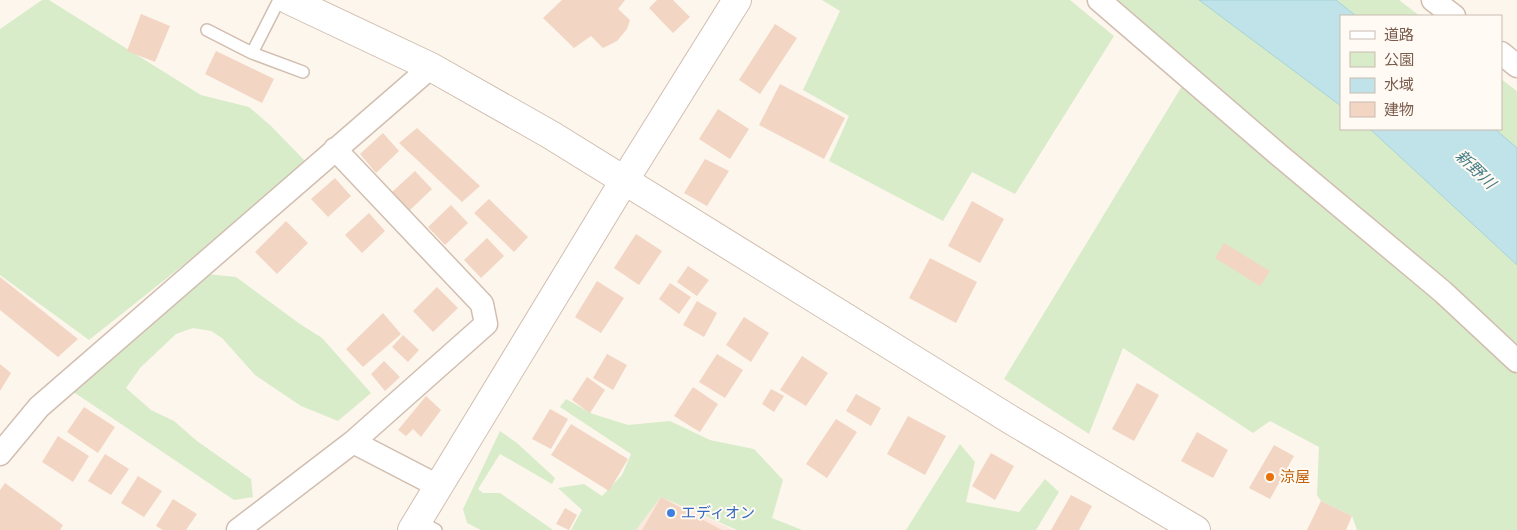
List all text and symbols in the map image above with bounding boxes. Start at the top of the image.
legend [1340,15,1502,130]
text: 道路 [1384,24,1414,45]
text: 公園 [1384,49,1414,70]
text: 水域 [1384,74,1414,95]
text: 建物 [1384,99,1414,120]
water label: 新野川 [1451,144,1502,195]
place label: 涼屋 [1280,466,1310,487]
marker: 涼屋 [1264,471,1276,483]
place label: エディオン [681,502,755,523]
marker: エディオン [665,507,677,519]

